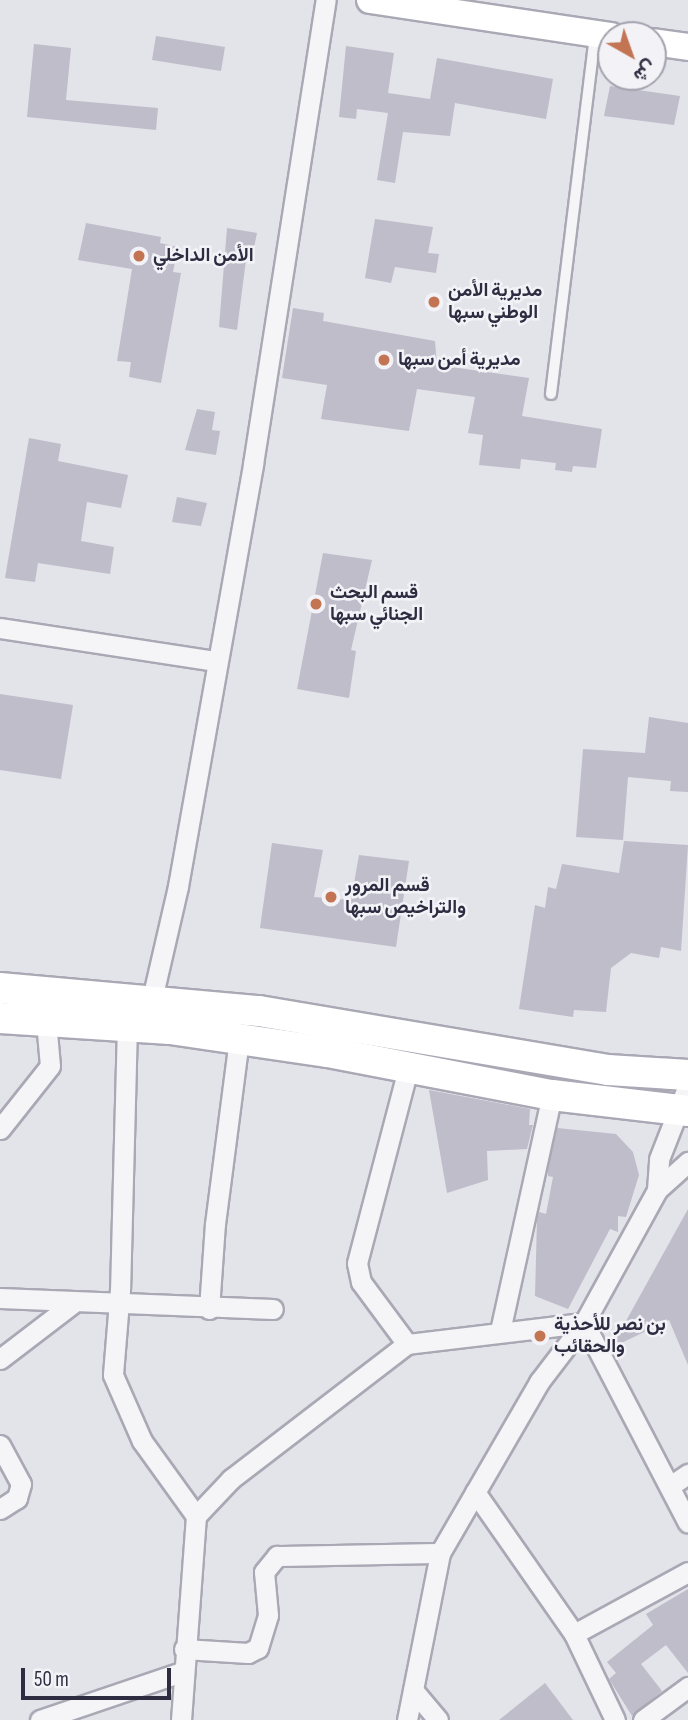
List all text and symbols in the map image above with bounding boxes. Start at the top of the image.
north arrow [597,21,667,91]
text: ش [628,55,661,87]
place label: الأمن الداخلي [153,245,254,267]
marker: الأمن الداخلي [131,248,147,264]
place label: مديرية الأمن الوطني سبها [448,280,542,324]
marker: مديرية الأمن الوطني سبها [426,294,442,310]
place label: مديرية أمن سبها [398,349,521,371]
marker: مديرية أمن سبها [376,352,392,368]
place label: قسم البحث الجنائي سبها [330,582,423,626]
marker: قسم البحث الجنائي سبها [308,596,324,612]
place label: قسم المرور والتراخيص سبها [345,875,466,919]
marker: قسم المرور والتراخيص سبها [323,889,339,905]
place label: بن نصر للأحذية والحقائب [554,1314,666,1358]
marker: بن نصر للأحذية والحقائب [532,1328,548,1344]
scale bar [24,1654,175,1698]
text: 50 m [34,1667,69,1692]

